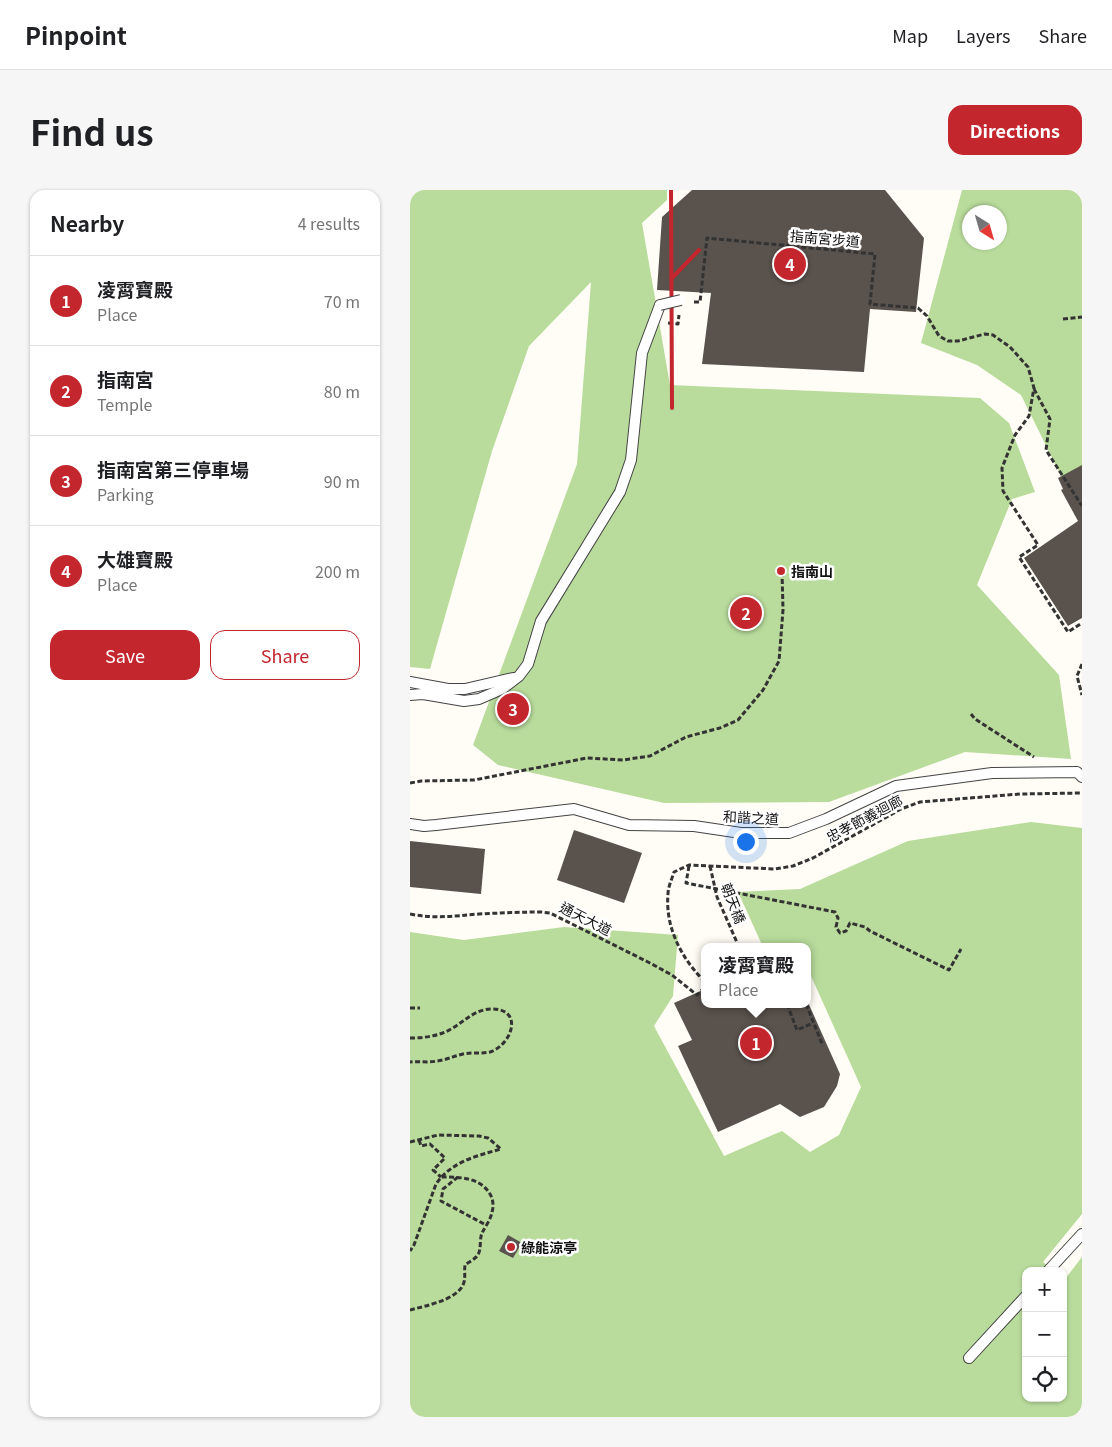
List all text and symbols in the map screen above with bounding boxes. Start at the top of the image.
text: Pinpoint [25,17,127,52]
text: Map [892,22,928,48]
text: Layers [956,22,1011,48]
text: Share [1039,22,1087,48]
text: Find us [30,105,154,156]
button: Directions [948,105,1082,155]
north arrow [962,205,1007,250]
text: Nearby [50,208,124,238]
text: 4 results [298,211,360,235]
street label: 指南宮步道 [789,225,861,251]
pin: 4 [774,245,806,283]
text: 凌霄寶殿 [97,275,173,302]
text: 1 [61,289,71,313]
text: 70 m [324,289,360,313]
text: Place [97,302,137,326]
text: 指南宮 [97,365,154,392]
text: 2 [61,379,71,403]
text: 80 m [324,379,360,403]
text: Temple [97,392,152,416]
text: 指南宮第三停車場 [97,455,249,482]
text: 3 [61,469,71,493]
text: 90 m [324,469,360,493]
text: Parking [97,482,154,506]
text: 大雄寶殿 [97,545,173,572]
text: 4 [61,559,71,583]
text: 200 m [315,559,360,583]
place label: 指南山 [791,561,833,581]
marker: 指南山 [775,565,787,577]
text: Place [97,572,137,596]
pin: 2 [730,594,762,632]
button: Save [50,630,200,680]
button: Share [210,630,360,680]
pin: 3 [497,690,529,728]
street label: 忠孝節義迴廊 [822,789,906,847]
street label: 和諧之道 [723,806,779,828]
your location [733,829,759,855]
street label: 朝天橋 [717,880,751,926]
street label: 通天大道 [557,896,615,940]
popup [701,943,811,1008]
text: 凌霄寶殿 [718,950,794,977]
text: Place [718,977,758,1001]
pin: 1 [740,1024,772,1062]
place label: 綠能涼亭 [521,1237,577,1257]
marker: 綠能涼亭 [505,1241,517,1253]
map controls [1022,1267,1067,1402]
button: + [1022,1267,1067,1312]
button: − [1022,1312,1067,1357]
button: locate [1022,1357,1067,1402]

